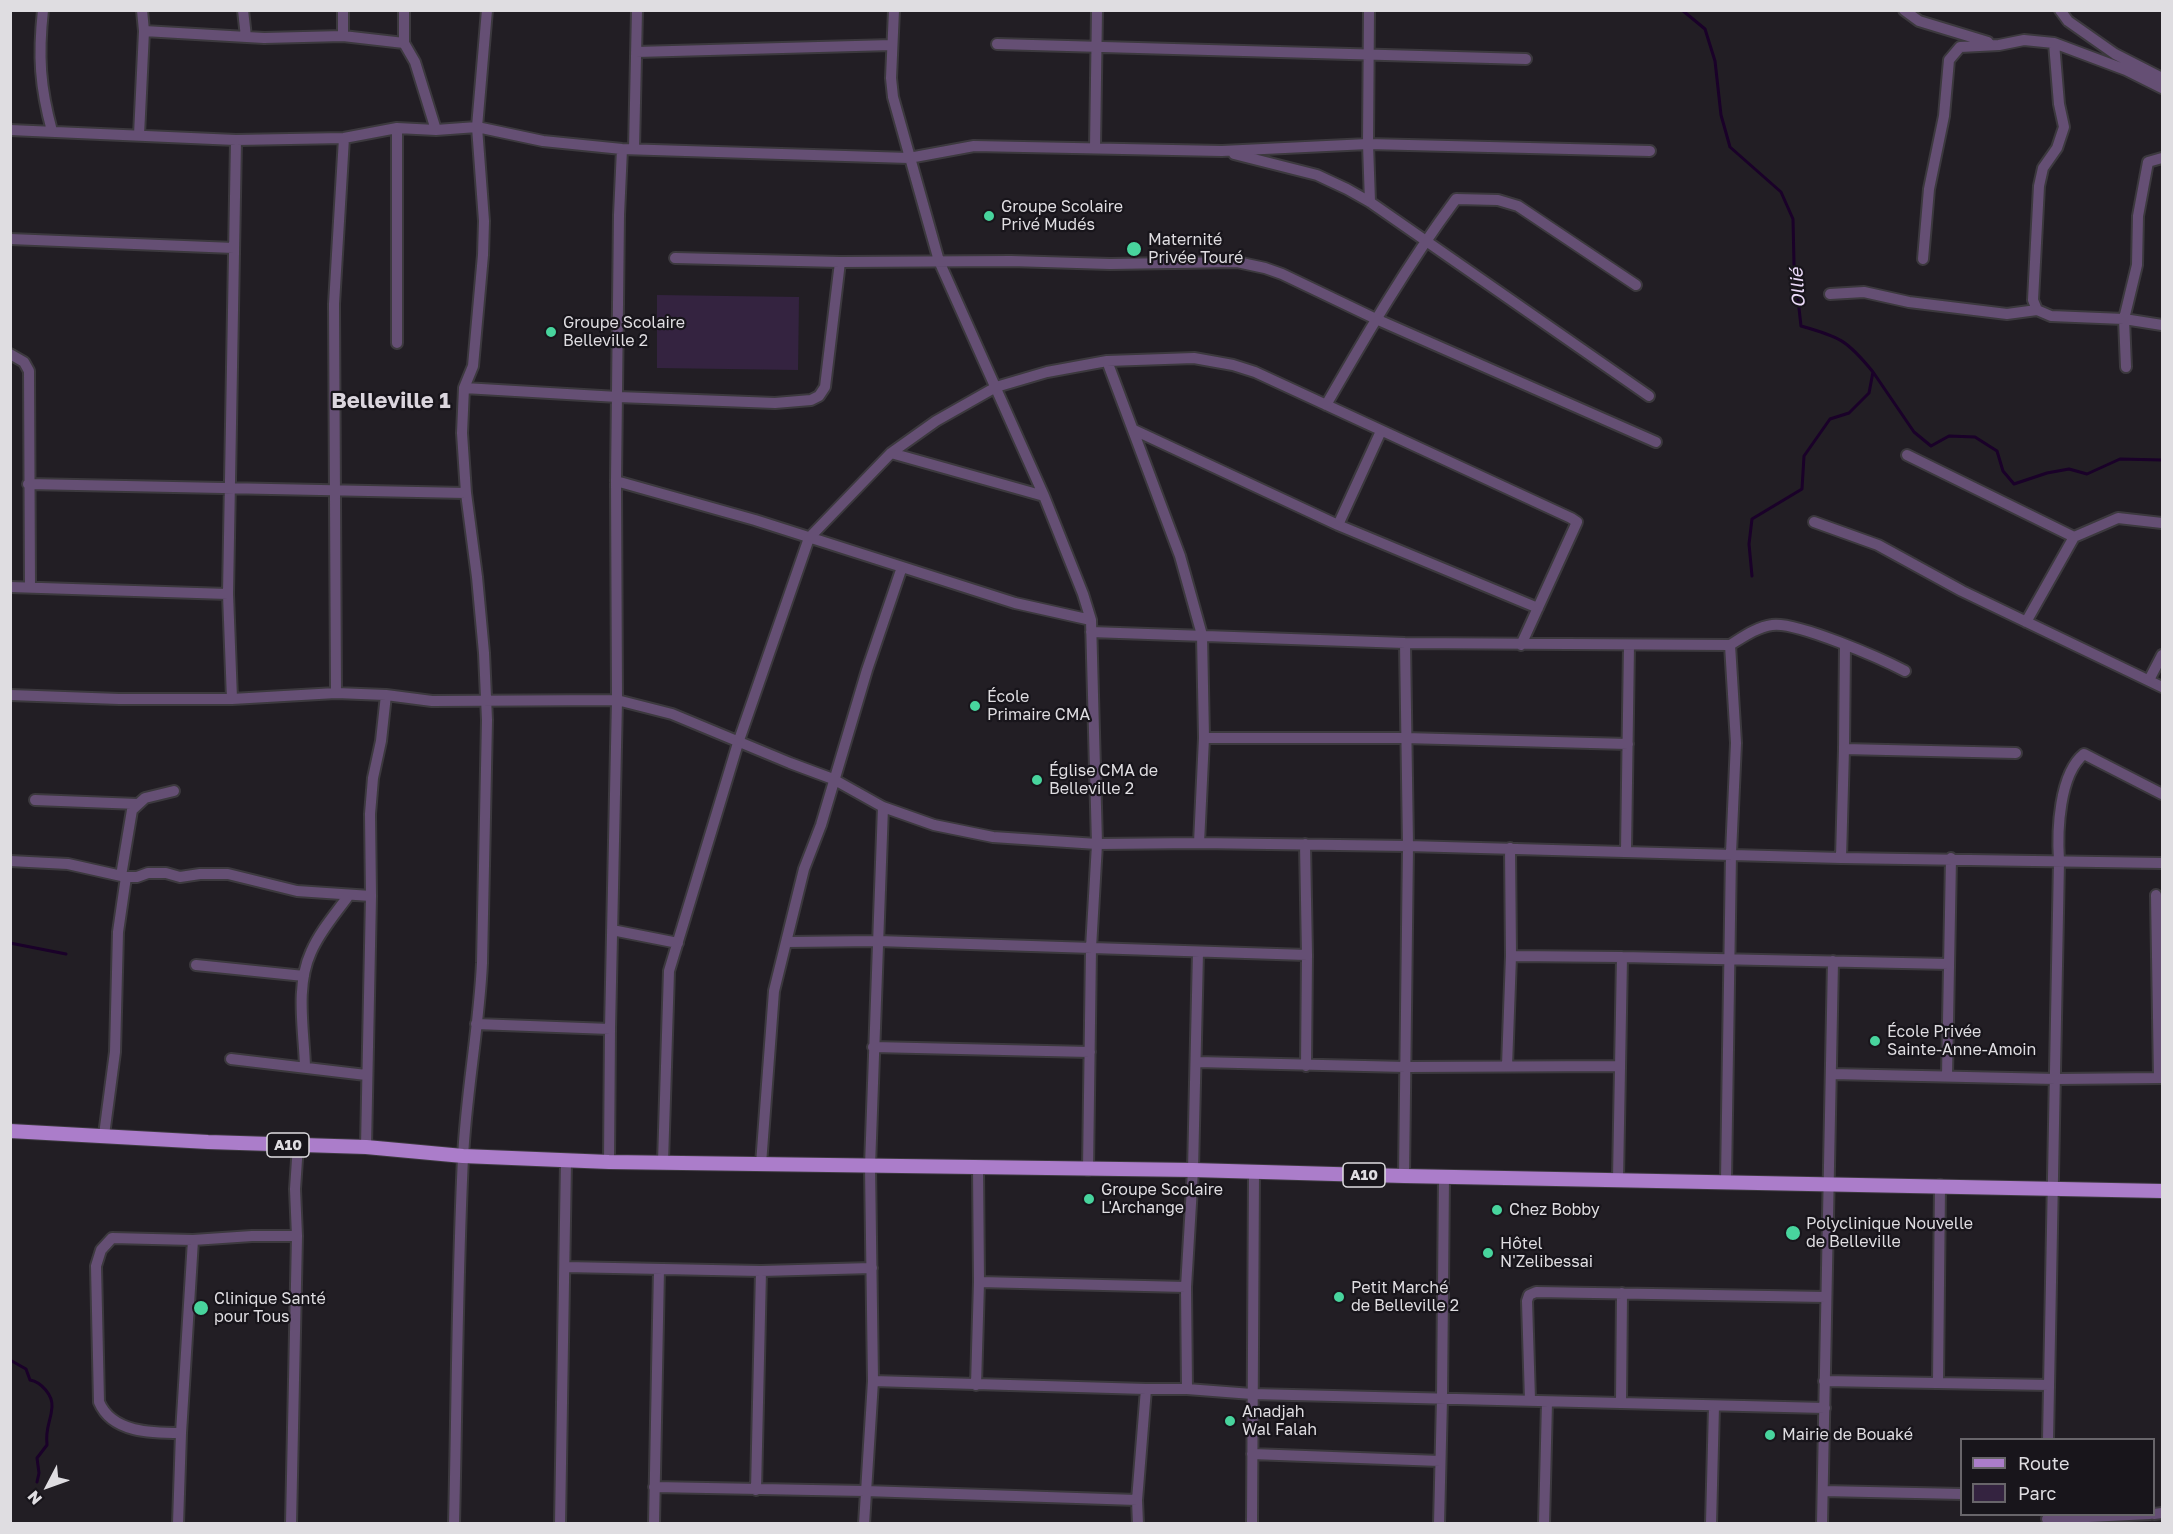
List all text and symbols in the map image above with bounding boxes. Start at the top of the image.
place label: Groupe Scolaire Privé Mudés [1001,197,1123,235]
marker: Groupe Scolaire Privé Mudés [982,209,996,223]
place label: Maternité Privée Touré [1148,230,1243,268]
marker: Maternité Privée Touré [1125,240,1143,258]
water label: Ollié [1786,267,1810,309]
place label: Groupe Scolaire Belleville 2 [563,313,685,351]
marker: Groupe Scolaire Belleville 2 [544,325,558,339]
district label: Belleville 1 [331,388,451,414]
place label: École Primaire CMA [987,687,1090,725]
marker: École Primaire CMA [968,699,982,713]
place label: Église CMA de Belleville 2 [1049,761,1158,799]
marker: Église CMA de Belleville 2 [1030,773,1044,787]
place label: École Privée Sainte-Anne-Amoin [1887,1022,2036,1060]
marker: École Privée Sainte-Anne-Amoin [1868,1034,1882,1048]
road number: A10 [267,1133,309,1157]
road number: A10 [1343,1163,1385,1187]
place label: Groupe Scolaire L'Archange [1101,1180,1223,1218]
marker: Groupe Scolaire L'Archange [1082,1192,1096,1206]
place label: Chez Bobby [1509,1200,1600,1220]
marker: Chez Bobby [1490,1203,1504,1217]
place label: Polyclinique Nouvelle de Belleville [1806,1214,1973,1252]
marker: Polyclinique Nouvelle de Belleville [1784,1224,1802,1242]
place label: Hôtel N'Zelibessai [1500,1234,1593,1272]
marker: Hôtel N'Zelibessai [1481,1246,1495,1260]
place label: Petit Marché de Belleville 2 [1351,1278,1459,1316]
place label: Clinique Santé pour Tous [214,1289,326,1327]
marker: Petit Marché de Belleville 2 [1332,1290,1346,1304]
marker: Clinique Santé pour Tous [192,1299,210,1317]
place label: Anadjah Wal Falah [1242,1402,1317,1440]
marker: Anadjah Wal Falah [1223,1414,1237,1428]
place label: Mairie de Bouaké [1782,1425,1913,1445]
marker: Mairie de Bouaké [1763,1428,1777,1442]
legend [1960,1438,2155,1516]
text: Route [2018,1452,2069,1474]
north arrow [18,1456,78,1516]
text: Parc [2018,1482,2056,1504]
text: N [23,1487,46,1509]

